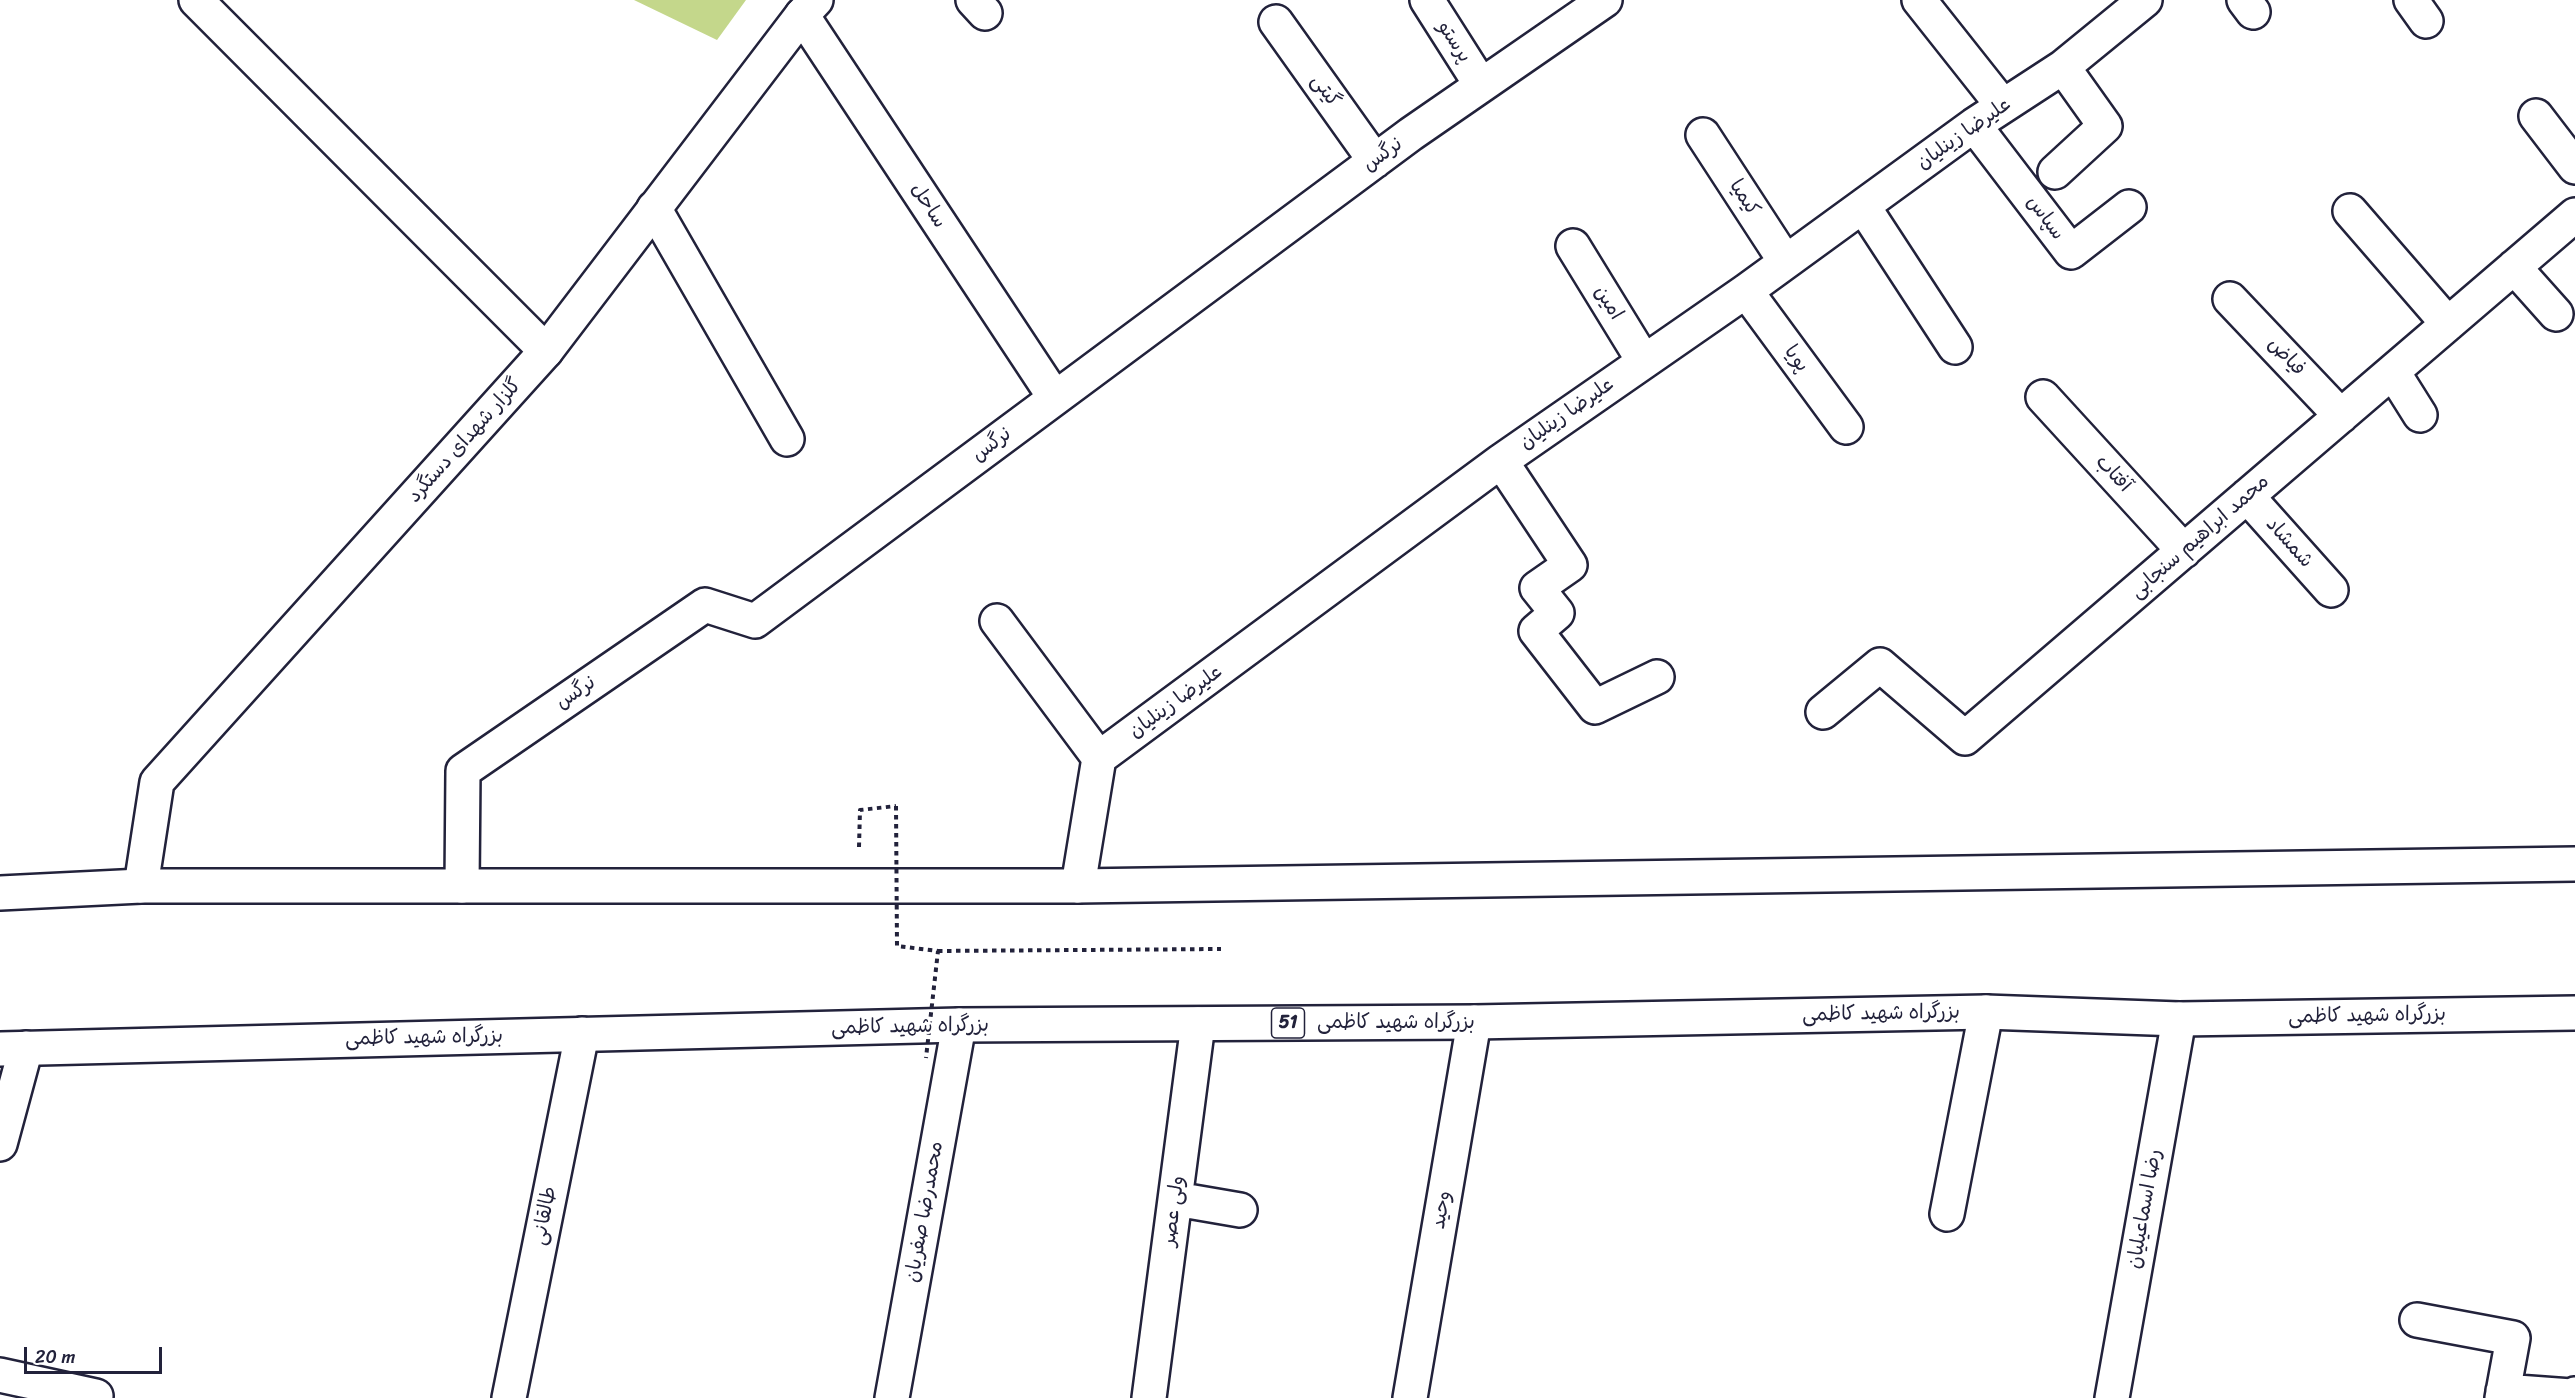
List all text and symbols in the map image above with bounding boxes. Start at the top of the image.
street label: پرستو [1432,17,1476,67]
street label: گیتی [1305,70,1345,112]
street label: علیرضا زینلیان [1912,93,2016,175]
street label: نرگس [1359,133,1407,177]
street label: کیمیا [1723,175,1765,221]
street label: ساحل [905,179,951,233]
street label: سپاس [2021,191,2069,245]
street label: امین [1588,281,1628,325]
street label: فیاض [2262,333,2310,381]
street label: پویا [1778,341,1814,377]
street label: علیرضا زینلیان [1515,373,1619,455]
street label: گلزار شهدای دستگرد [403,374,527,508]
street label: نرگس [968,422,1016,468]
street label: آفتاب [2090,450,2136,498]
street label: محمد ابراهیم سنجابی [2126,470,2274,604]
street label: شمشاد [2260,513,2318,573]
street label: علیرضا زینلیان [1125,660,1227,744]
street label: نرگس [551,671,601,715]
street label: بزرگراه شهید کاظمی [1802,1001,1960,1027]
street label: بزرگراه شهید کاظمی [2288,1003,2446,1029]
road number: 51 [1272,1008,1304,1038]
street label: بزرگراه شهید کاظمی [1317,1011,1475,1035]
street label: بزرگراه شهید کاظمی [831,1014,989,1040]
street label: بزرگراه شهید کاظمی [345,1025,503,1051]
street label: محمدرضا صفریان [901,1140,949,1284]
street label: رضا اسماعیلیان [2123,1147,2167,1271]
street label: ولی عصر [1157,1174,1191,1248]
street label: طالقانی [528,1185,562,1247]
street label: وحید [1427,1189,1457,1231]
scale bar [27,1335,165,1373]
text: 20 m [35,1341,75,1373]

